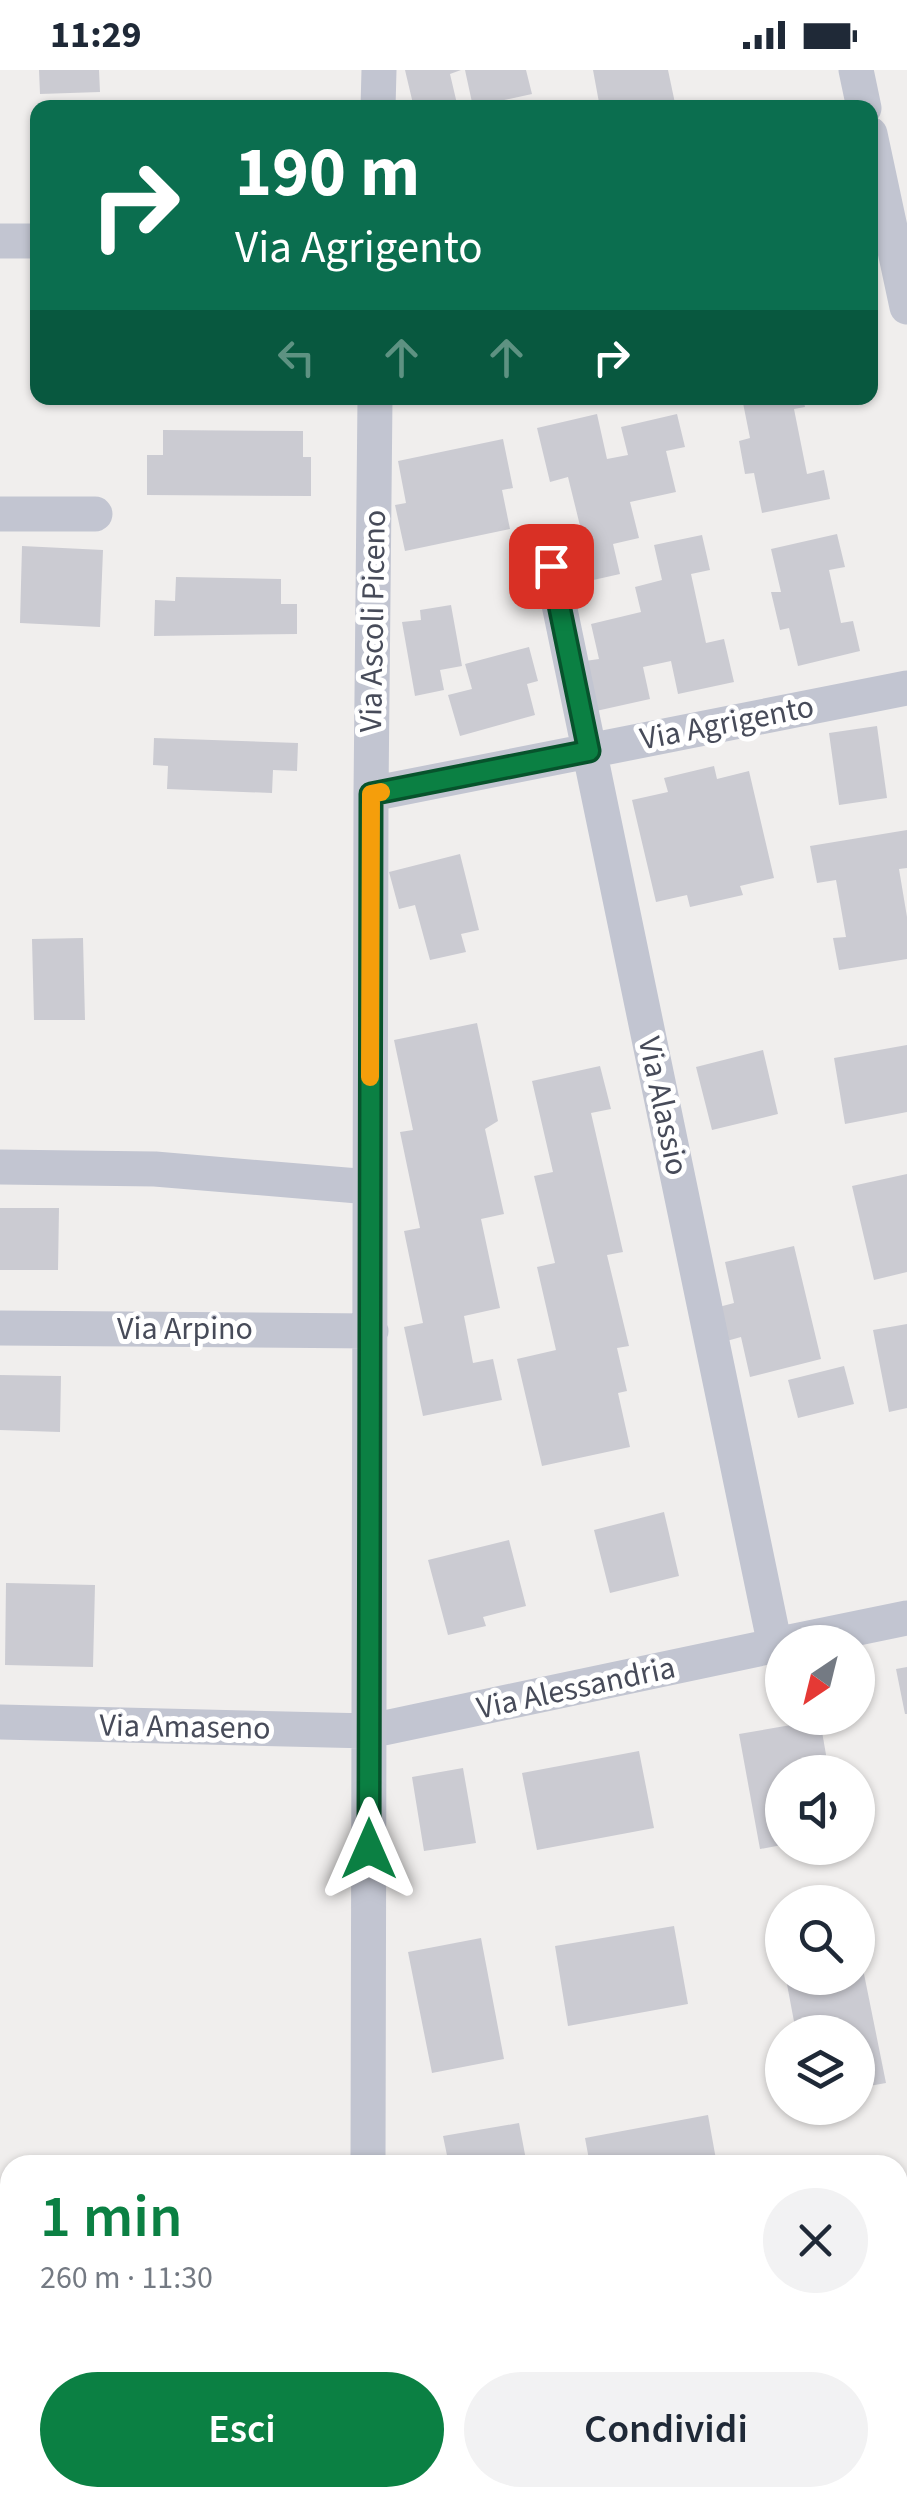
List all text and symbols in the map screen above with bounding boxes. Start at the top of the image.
text: 11:29 [50,8,142,62]
text: 190 m [235,123,420,223]
icon: right [70,140,200,270]
text: Via Agrigento [235,216,483,280]
icon: left [269,330,324,385]
icon: ahead [374,330,429,385]
icon: ahead [479,330,534,385]
icon: right [584,330,639,385]
street label: Via Ascoli Piceno [348,509,398,733]
pin [509,524,594,609]
icon: arrive [524,539,579,594]
street label: Via Agrigento [636,684,818,762]
street label: Via Alassio [626,1032,700,1180]
street label: Via Arpino [117,1306,253,1352]
north arrow [765,1625,875,1735]
map controls [765,1625,875,2125]
street label: Via Alessandria [473,1645,679,1731]
street label: Via Amaseno [99,1703,271,1751]
button: sound [765,1755,875,1865]
position arrow [317,1797,421,1901]
button: search [765,1885,875,1995]
button: layers [765,2015,875,2125]
text: 1 min [40,2175,183,2260]
button: close [763,2188,868,2293]
text: 260 m · 11:30 [40,2255,213,2301]
button: Esci [40,2372,444,2487]
button: Condividi [464,2372,868,2487]

